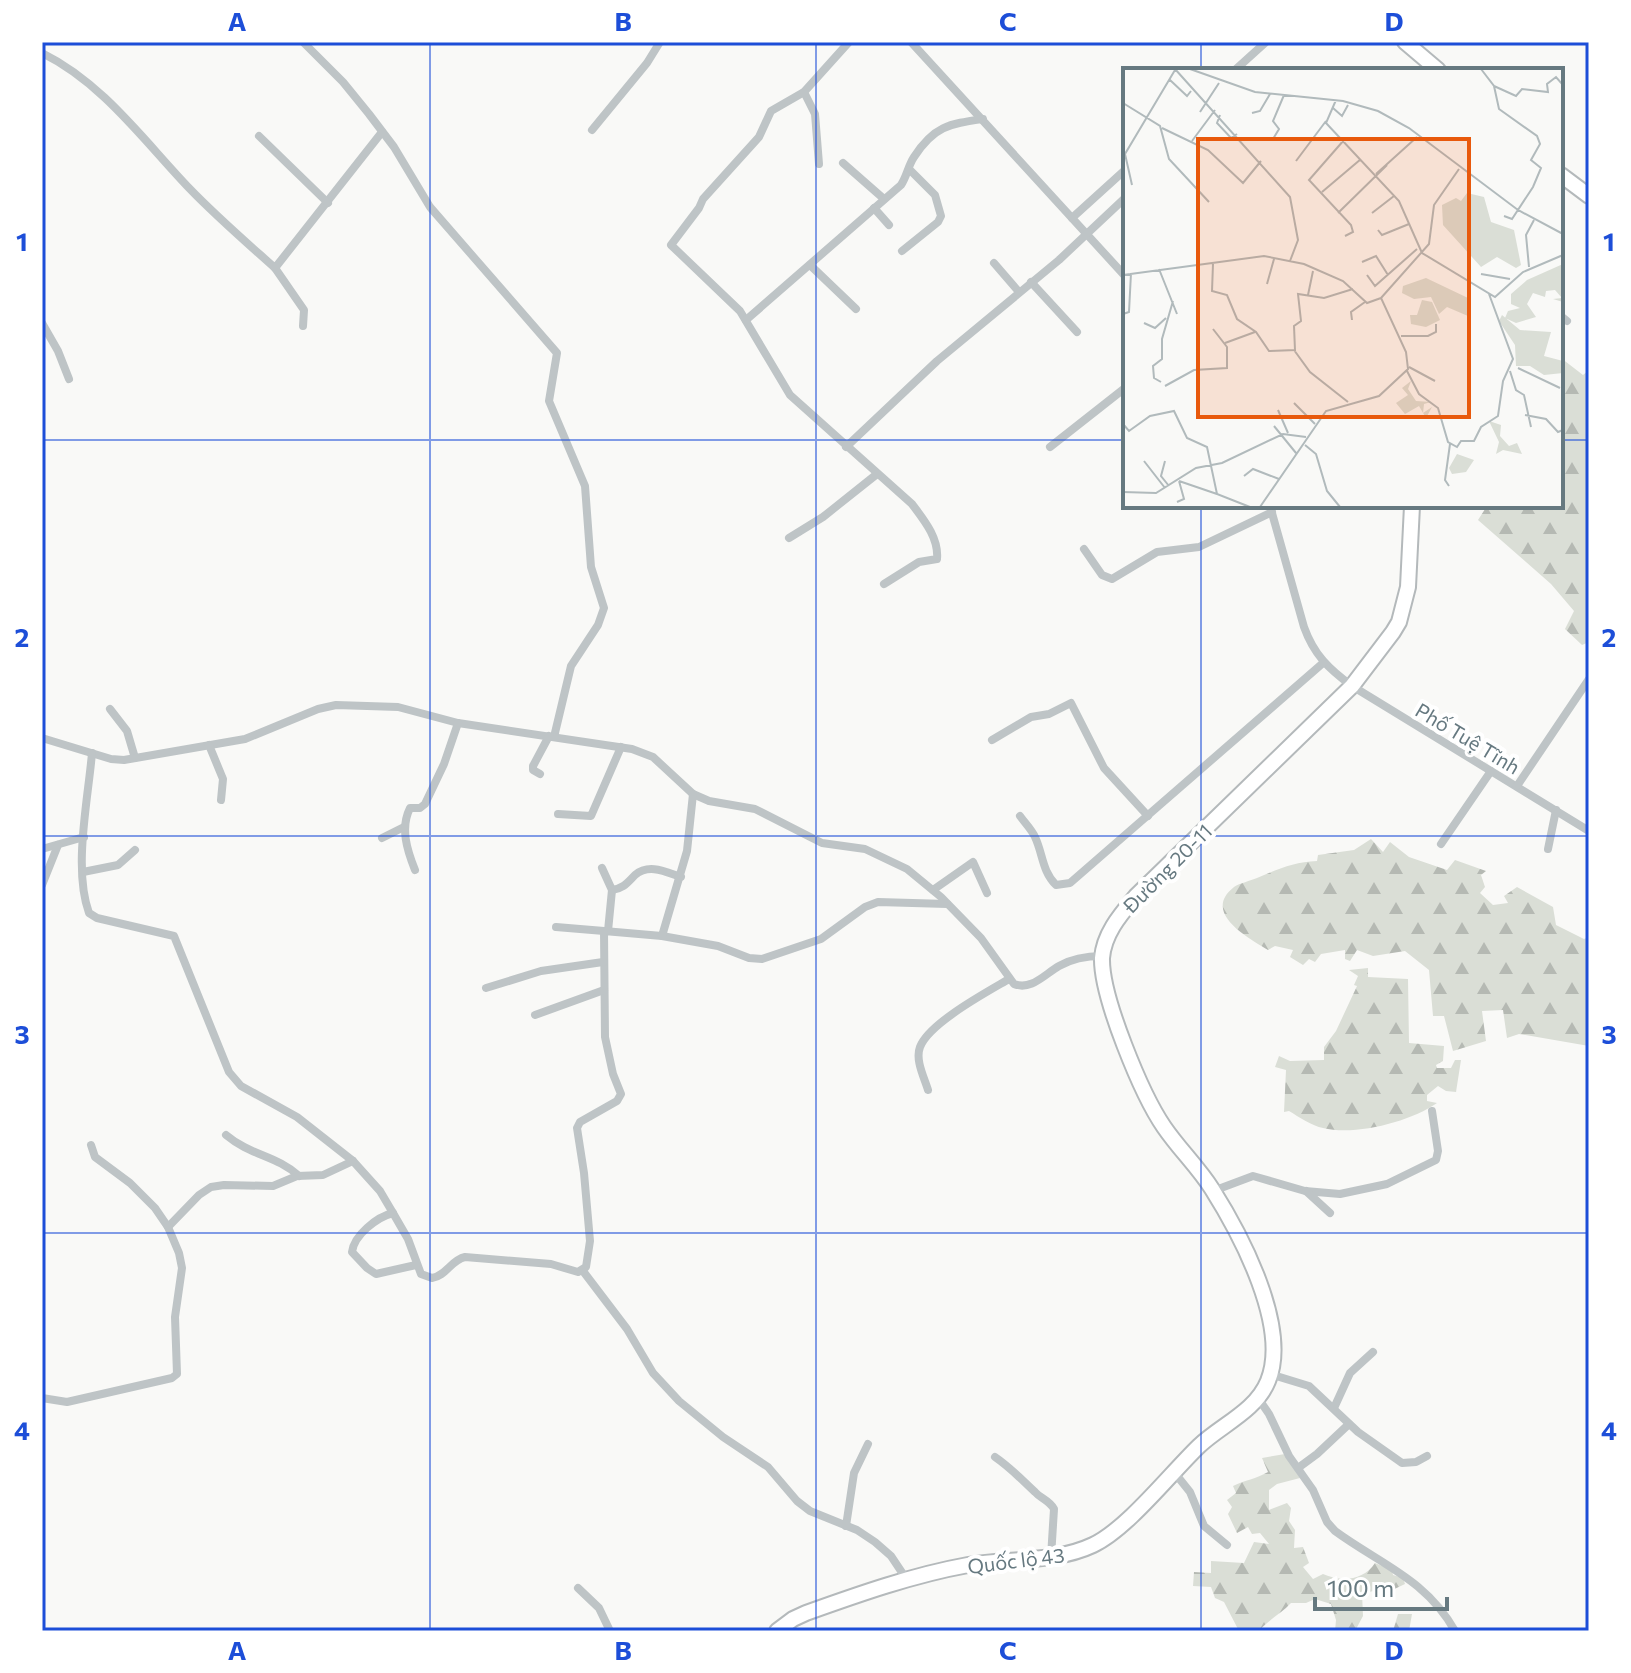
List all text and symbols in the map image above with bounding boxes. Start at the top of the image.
text: A [228,5,247,36]
text: B [614,5,632,36]
text: C [999,5,1017,36]
text: D [1384,5,1404,36]
inset map [1123,68,1563,508]
text: 1 [16,225,28,256]
text: 1 [1603,225,1615,256]
text: 2 [15,621,29,652]
text: 2 [1602,621,1616,652]
street label: Phố Tuệ Tĩnh [1411,697,1525,779]
street label: Đường 20-11 [1117,819,1216,918]
text: 3 [14,1018,30,1049]
text: 3 [1601,1018,1617,1049]
text: 4 [14,1414,30,1445]
text: 4 [1601,1414,1617,1445]
street label: Quốc lộ 43 [966,1542,1066,1578]
scale bar [1315,1561,1447,1611]
text: 100 m [1327,1573,1394,1602]
text: A [228,1634,247,1665]
text: B [614,1634,632,1665]
text: C [999,1634,1017,1665]
text: D [1384,1634,1404,1665]

